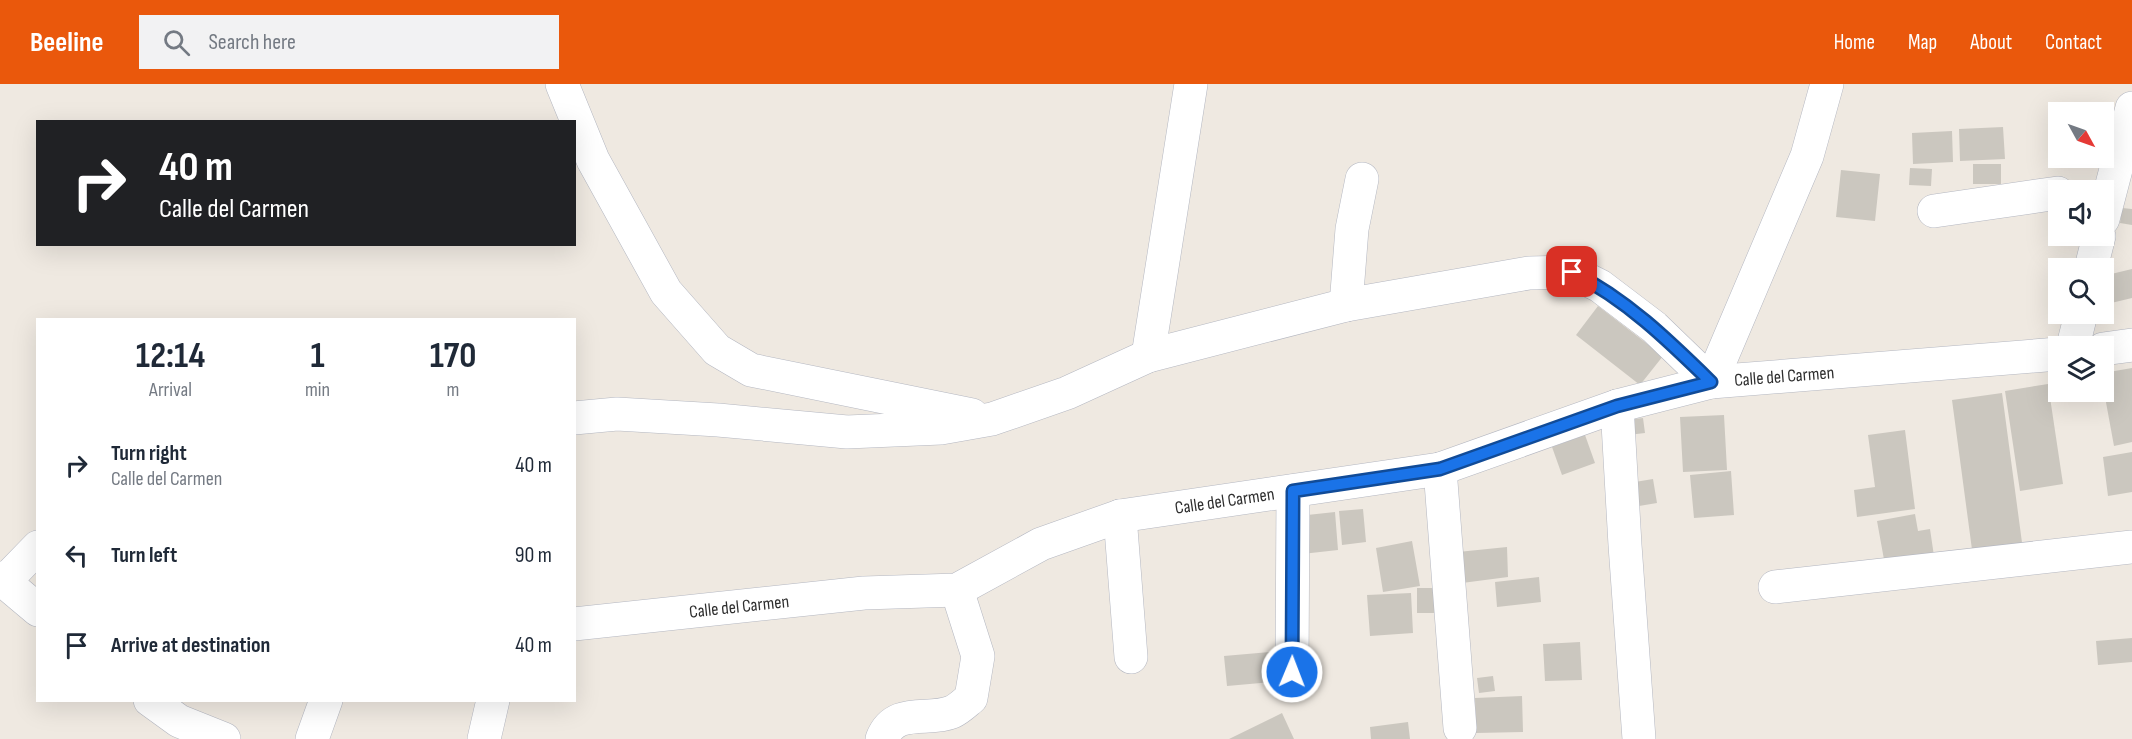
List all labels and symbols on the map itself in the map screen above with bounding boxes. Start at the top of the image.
north arrow [2048,102,2114,168]
pin [1546,246,1597,297]
street label: Calle del Carmen [1733,362,1835,391]
street label: Calle del Carmen [1174,483,1276,519]
street label: Calle del Carmen [688,591,790,623]
position arrow [1260,640,1324,704]

